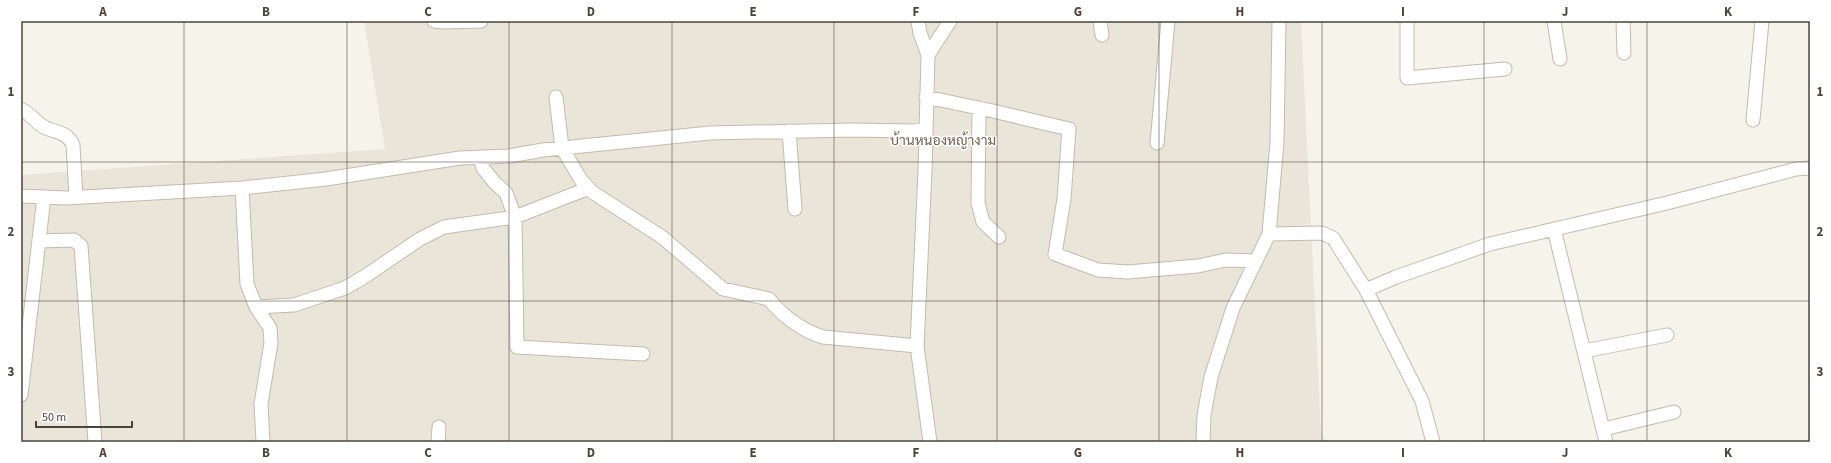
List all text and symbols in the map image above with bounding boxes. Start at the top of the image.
text: A [98,3,107,21]
text: B [262,3,270,21]
text: C [424,3,432,21]
text: D [587,3,595,21]
text: E [749,3,757,21]
text: F [913,3,920,21]
text: G [1074,3,1082,21]
text: H [1236,3,1244,21]
text: I [1401,3,1405,21]
text: J [1562,3,1568,21]
text: K [1724,3,1733,21]
text: 1 [8,83,15,101]
text: 1 [1817,83,1824,101]
district label: บ้านหนองหญ้างาม [890,131,996,151]
text: 2 [8,223,15,241]
text: 2 [1817,223,1824,241]
text: 3 [8,363,15,381]
text: 3 [1817,363,1824,381]
scale bar [36,403,132,429]
text: 50 m [42,409,66,426]
text: A [98,444,107,462]
text: B [262,444,270,462]
text: C [424,444,432,462]
text: D [587,444,595,462]
text: E [749,444,757,462]
text: F [913,444,920,462]
text: G [1074,444,1082,462]
text: H [1236,444,1244,462]
text: I [1401,444,1405,462]
text: J [1562,444,1568,462]
text: K [1724,444,1733,462]

